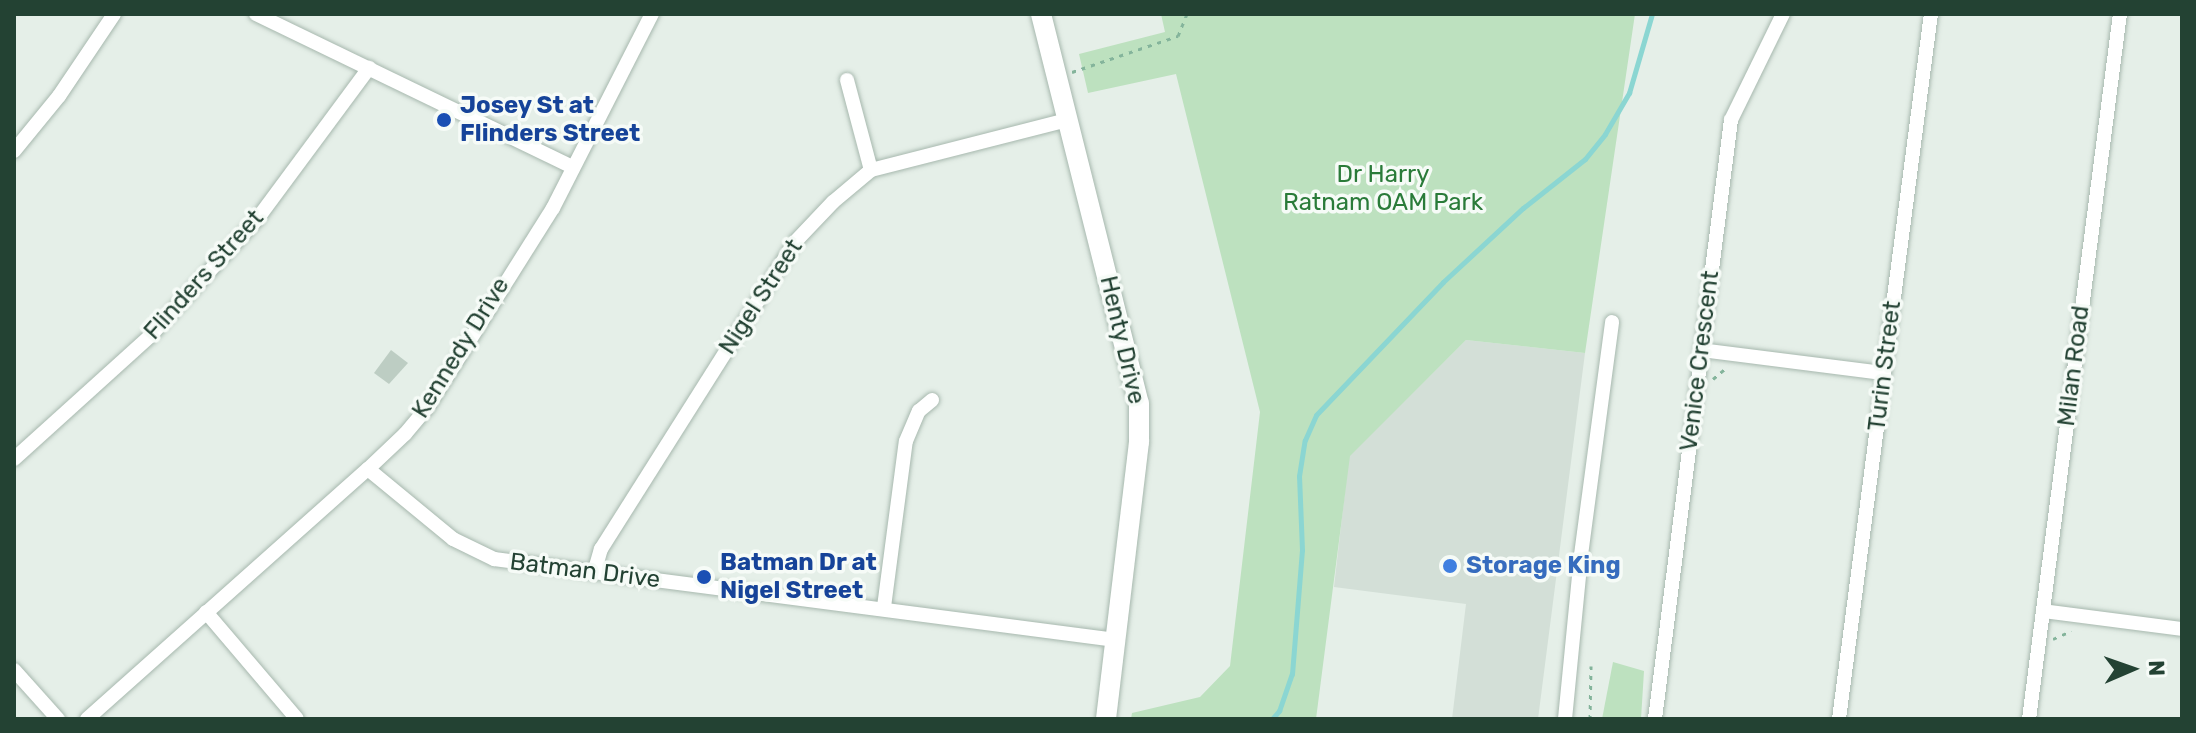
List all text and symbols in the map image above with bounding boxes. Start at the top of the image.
place label: Josey St at Flinders Street [460,92,640,148]
marker: Josey St at Flinders Street [435,111,453,129]
park label: Dr Harry Ratnam OAM Park [1283,161,1483,217]
street label: Flinders Street [138,204,270,346]
street label: Nigel Street [713,234,809,360]
street label: Venice Crescent [1675,269,1725,453]
street label: Kennedy Drive [406,272,516,424]
street label: Henty Drive [1093,273,1151,407]
street label: Turin Street [1863,299,1907,433]
street label: Milan Road [2052,304,2096,428]
street label: Batman Drive [508,547,662,595]
place label: Batman Dr at Nigel Street [720,549,877,605]
place label: Storage King [1466,552,1621,580]
marker: Storage King [1441,557,1459,575]
marker: Batman Dr at Nigel Street [695,568,713,586]
north arrow [2092,629,2172,709]
text: N [2143,660,2170,677]

